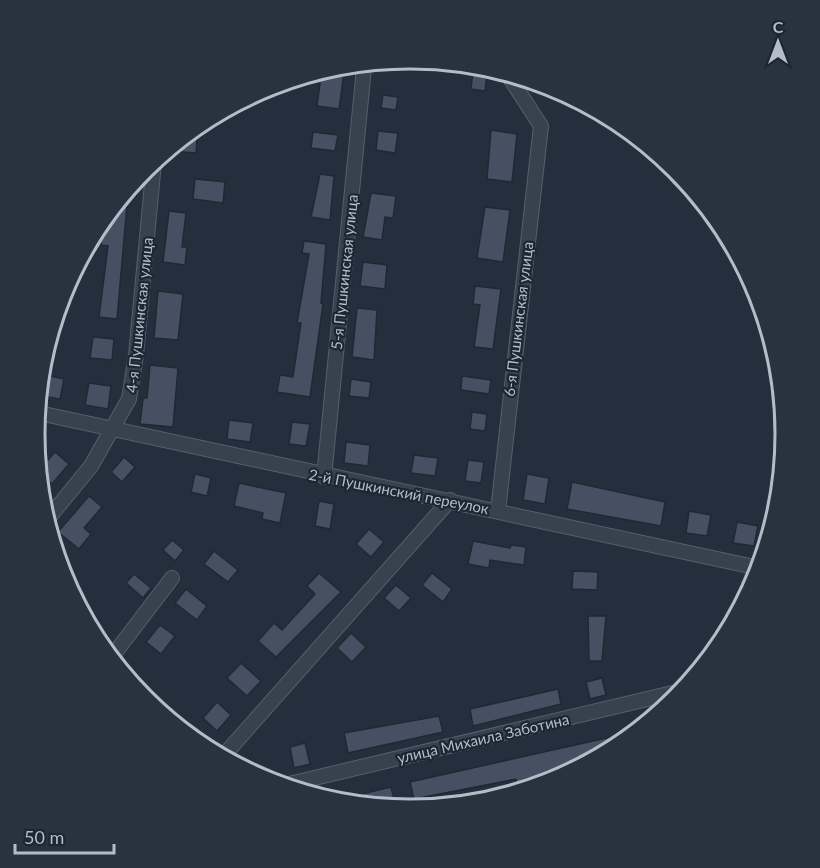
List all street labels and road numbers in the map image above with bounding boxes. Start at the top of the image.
street label: 5-я Пушкинская улица [327,194,361,350]
street label: 4-я Пушкинская улица [122,237,156,393]
street label: 6-я Пушкинская улица [500,241,536,397]
street label: 2-й Пушкинский переулок [307,465,491,517]
street label: улица Михаила Заботина [395,709,571,767]

